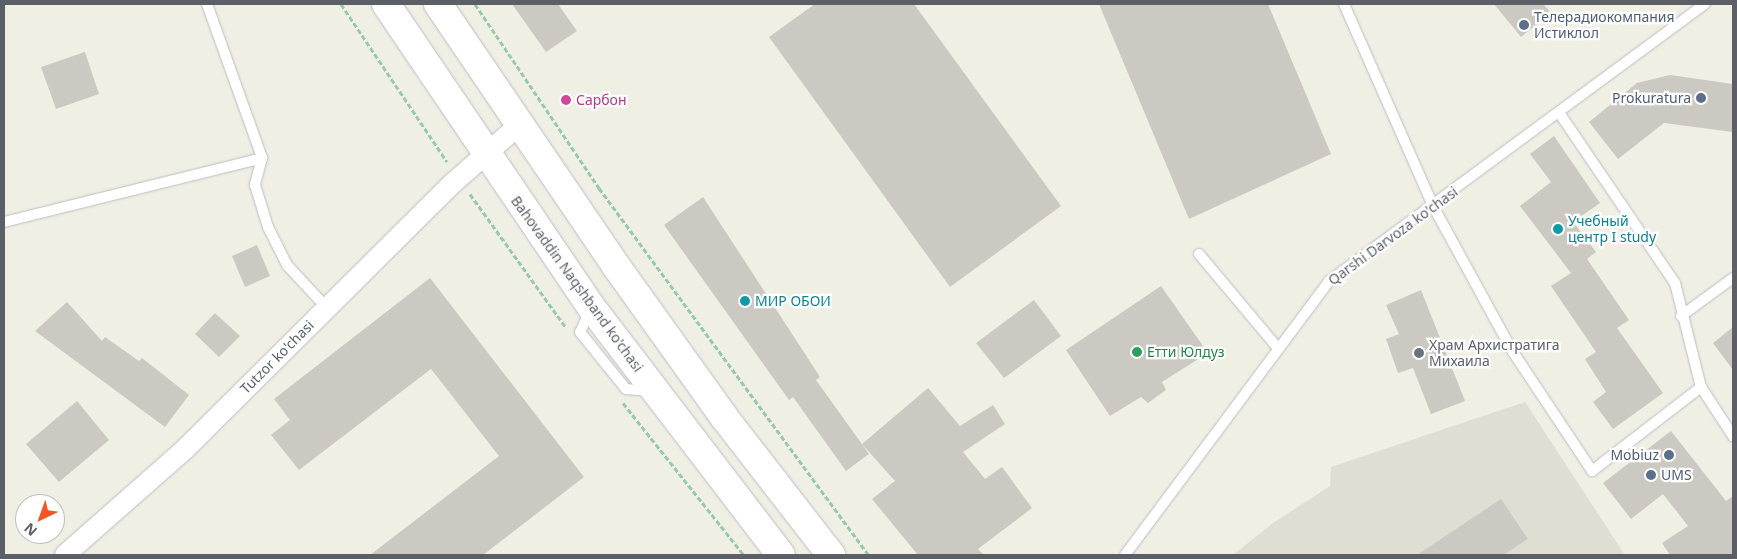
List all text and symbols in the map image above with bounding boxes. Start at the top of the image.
place label: Телерадиокомпания Истиклол [1534,9,1675,41]
marker: Телерадиокомпания Истиклол [1518,19,1530,31]
place label: Prokuratura [1612,90,1691,106]
place label: Сарбон [576,92,627,108]
marker: Prokuratura [1695,92,1707,104]
marker: Сарбон [560,94,572,106]
street label: Qarshi Darvoza ko'chasi [1325,183,1461,289]
street label: Bahovaddin Naqshband ko'chasi [507,193,647,375]
place label: Учебный центр I study [1568,213,1656,246]
marker: Учебный центр I study [1552,223,1564,235]
place label: МИР ОБОИ [755,293,831,309]
marker: МИР ОБОИ [739,295,751,307]
street label: Tutzor ko'chasi [237,317,317,397]
place label: Храм Архистратига Михаила [1429,337,1560,370]
place label: Етти Юлдуз [1147,344,1225,360]
marker: Етти Юлдуз [1131,346,1143,358]
marker: Храм Архистратига Михаила [1413,347,1425,359]
place label: Mobiuz [1610,447,1659,463]
marker: Mobiuz [1663,449,1675,461]
place label: UMS [1661,467,1692,483]
marker: UMS [1645,469,1657,481]
north arrow [15,494,65,544]
text: N [20,519,41,541]

